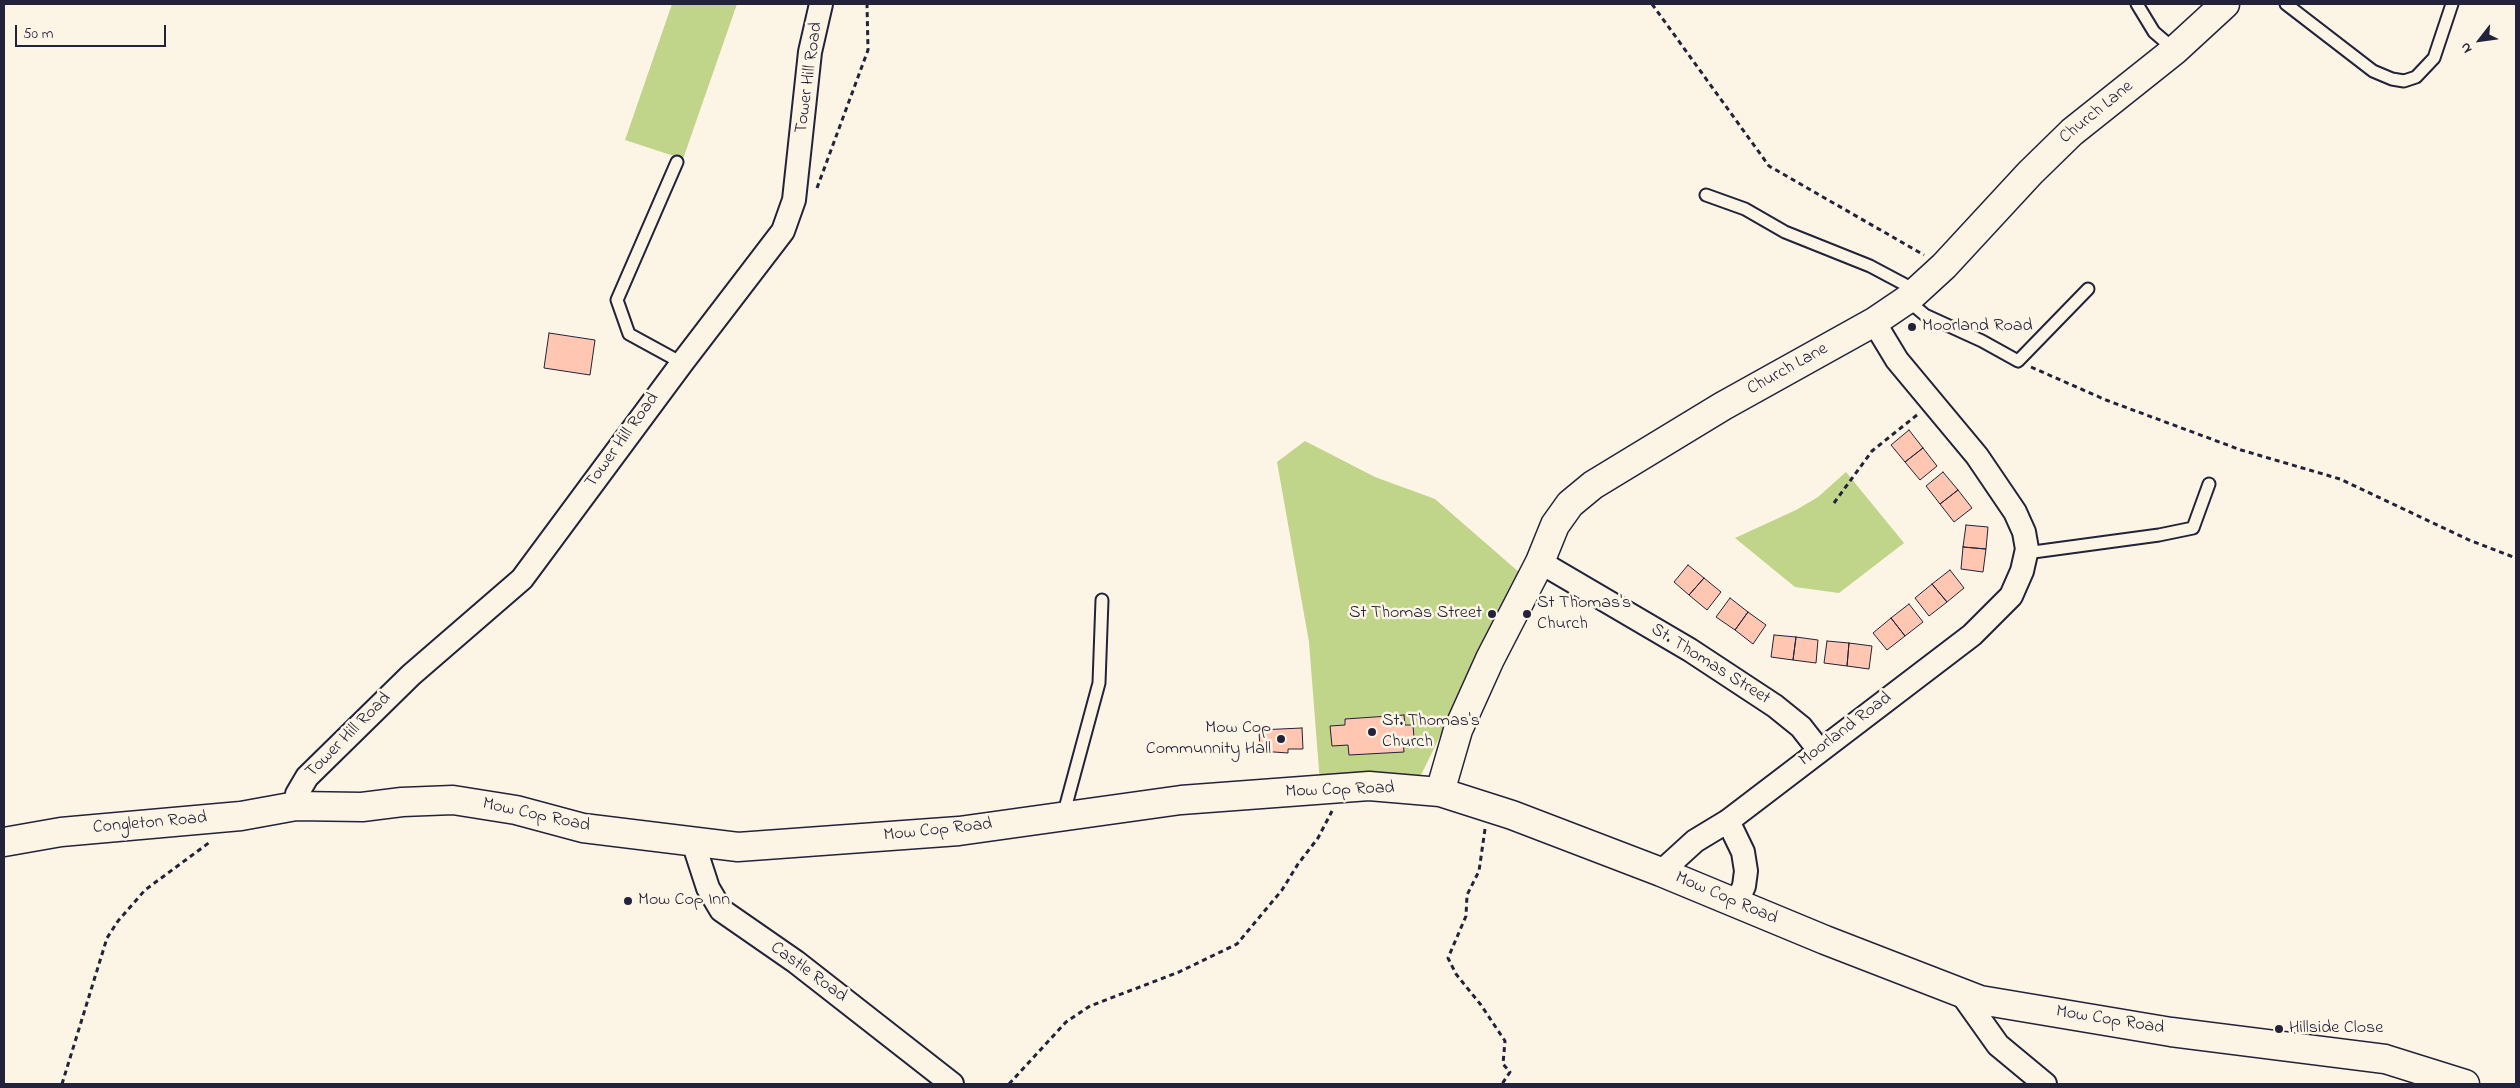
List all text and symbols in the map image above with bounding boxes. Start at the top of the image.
scale bar [18,15,169,47]
north arrow [2455,15,2505,65]
street label: Tower Hill Road [791,21,829,135]
text: 50 m [23,23,53,45]
text: N [2455,38,2478,57]
street label: Church Lane [2056,77,2138,149]
place label: Moorland Road [1922,316,2033,338]
marker: Moorland Road [1906,321,1918,333]
street label: Church Lane [1744,339,1832,401]
street label: Tower Hill Road [581,389,665,493]
place label: St Thomas's Church [1537,593,1631,636]
place label: St Thomas Street [1349,603,1482,625]
marker: St Thomas Street [1486,608,1498,620]
marker: St Thomas's Church [1521,608,1533,620]
street label: St. Thomas Street [1646,620,1774,710]
street label: Moorland Road [1795,688,1897,772]
street label: Tower Hill Road [302,689,396,783]
place label: St. Thomas's Church [1382,711,1480,754]
place label: Mow Cop Communnity Hall [1146,718,1271,761]
marker: St. Thomas's Church [1366,726,1378,738]
marker: Mow Cop Communnity Hall [1275,733,1287,745]
street label: Mow Cop Road [1285,778,1395,804]
street label: Mow Cop Road [480,794,592,838]
street label: Congleton Road [92,808,208,840]
street label: Mow Cop Road [883,815,993,847]
street label: Mow Cop Road [1671,868,1781,930]
place label: Mow Cop Inn [638,890,730,912]
marker: Mow Cop Inn [622,895,634,907]
street label: Castle Road [765,938,851,1008]
street label: Mow Cop Road [2054,1002,2166,1040]
place label: Hillside Close [2289,1018,2383,1040]
marker: Hillside Close [2273,1023,2285,1035]

